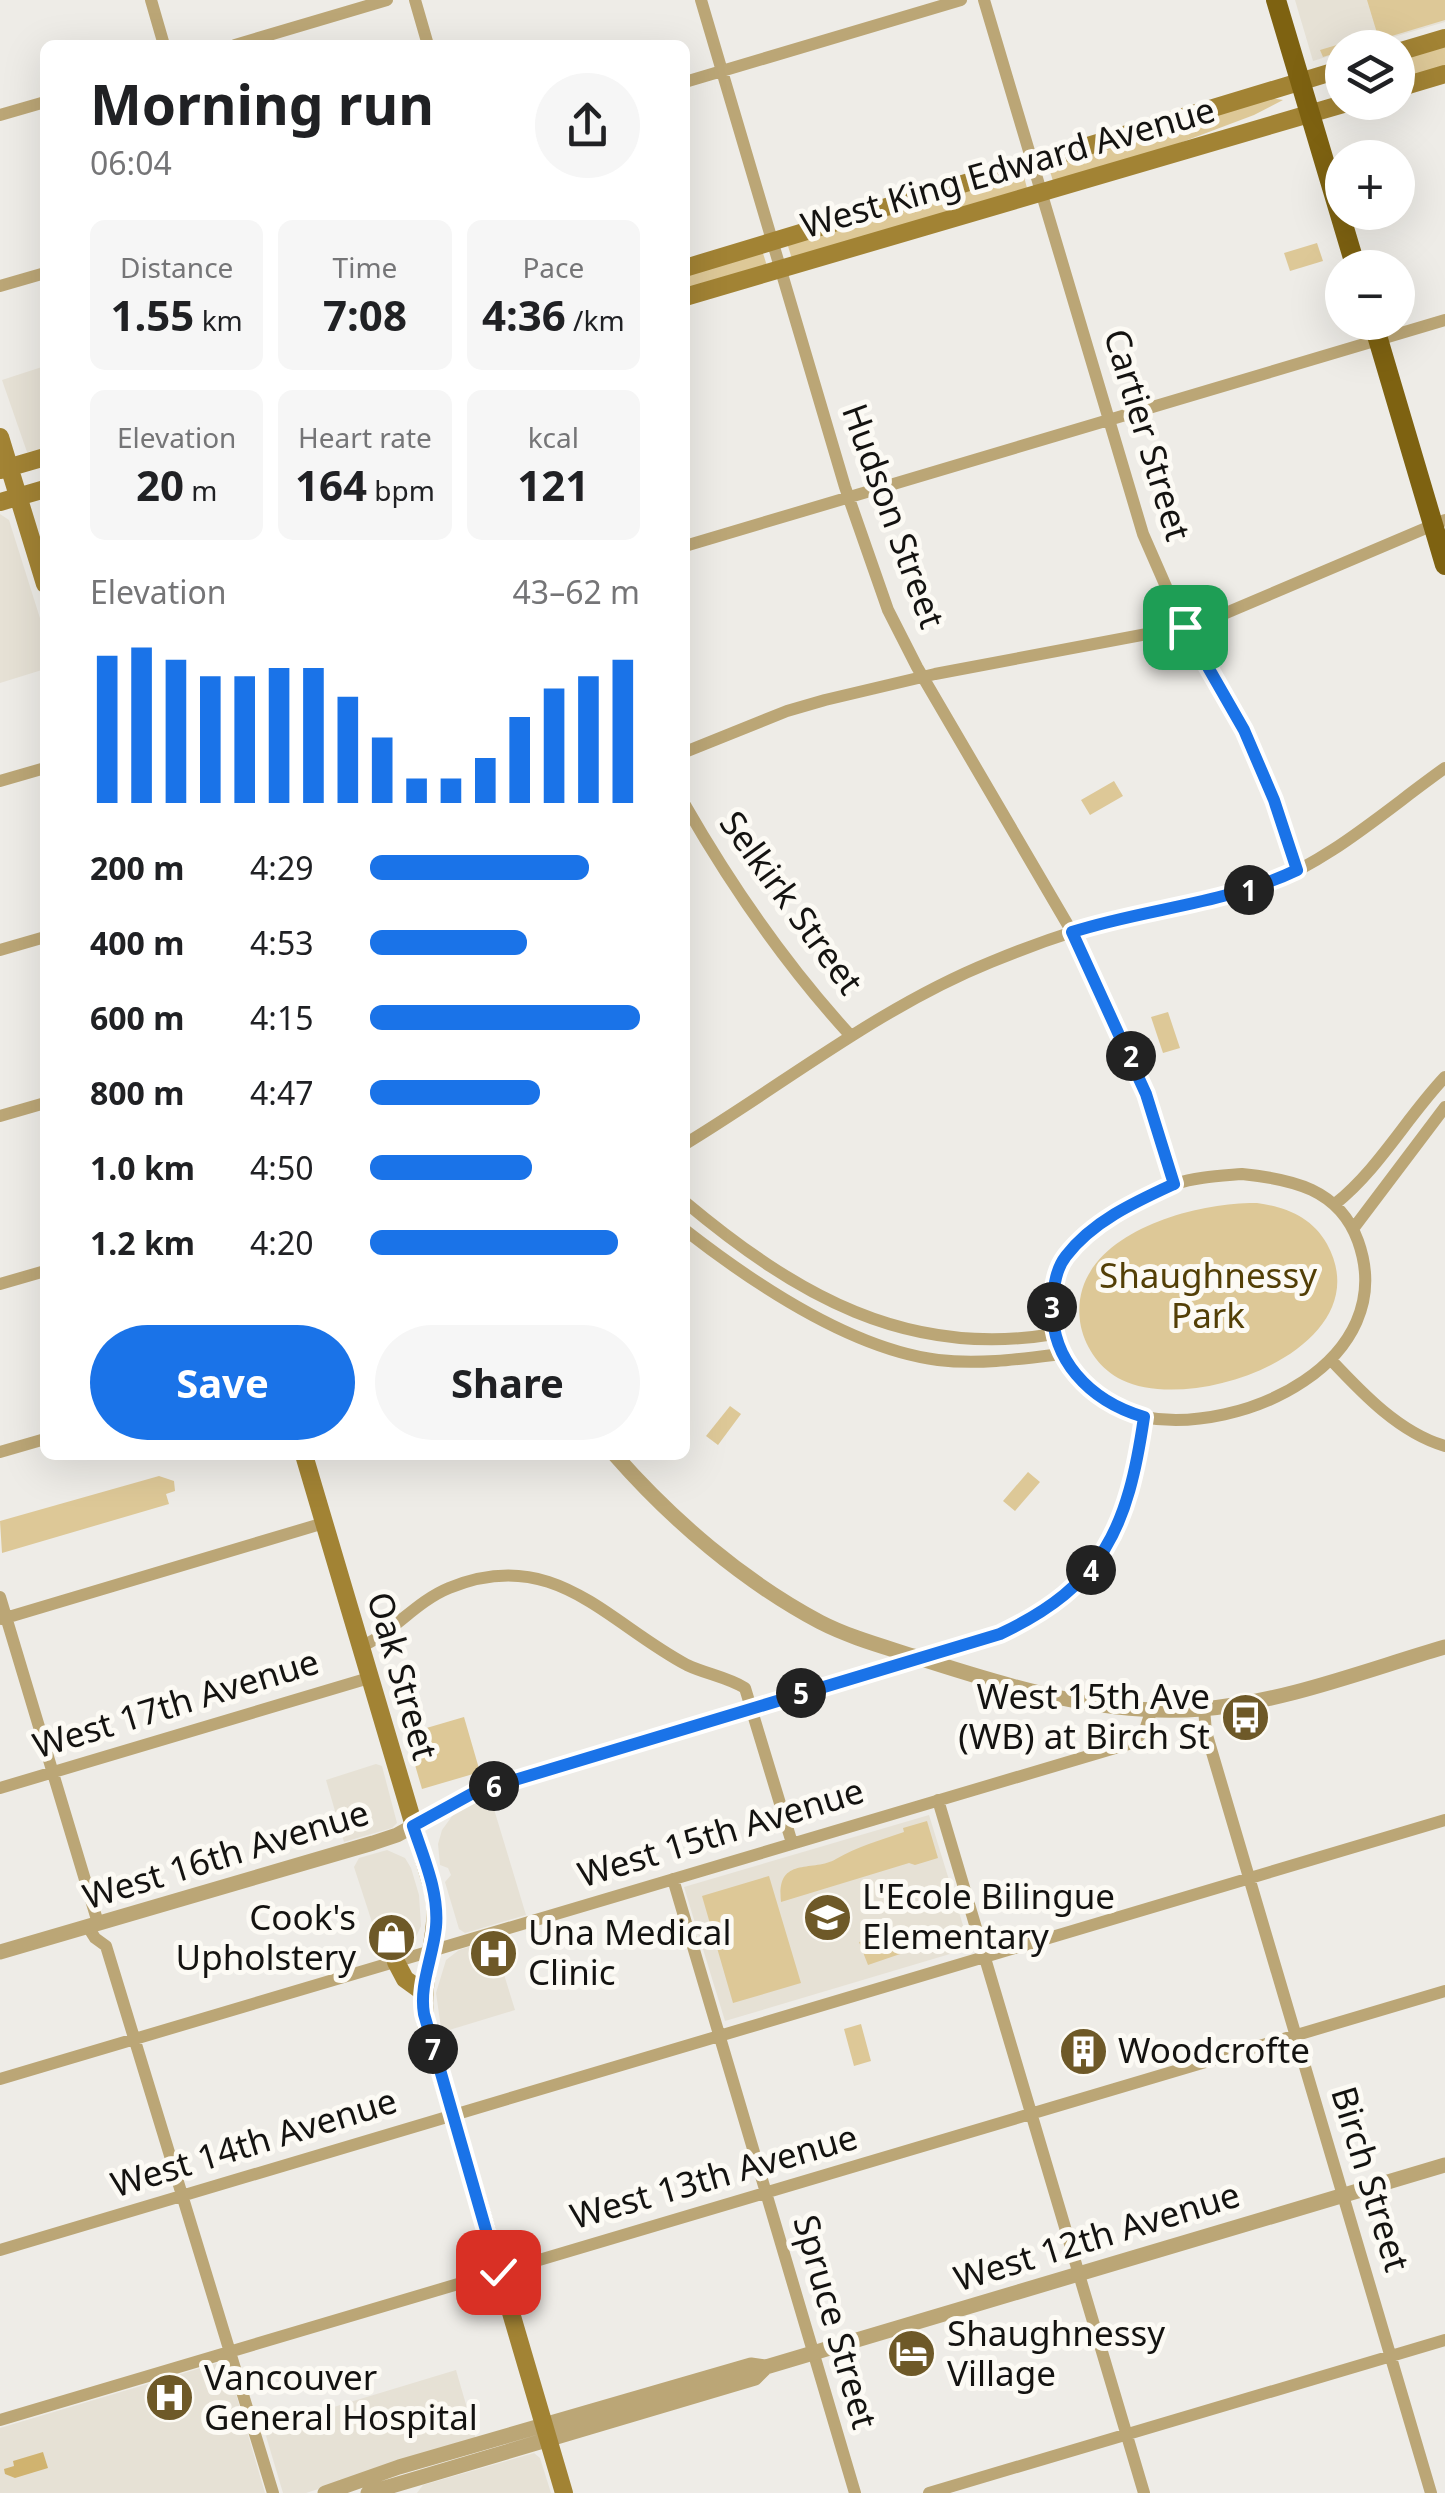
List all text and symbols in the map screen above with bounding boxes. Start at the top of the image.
map controls [1325,30,1415,340]
button: layers [1325,30,1415,120]
text: Morning run [90,66,434,141]
button: share [535,73,640,178]
street label: West King Edward Avenue [795,85,1220,248]
button: + [1325,140,1415,230]
text: 06:04 [90,141,172,184]
text: Distance [120,248,233,286]
text: Time [333,248,397,286]
text: Pace [522,248,584,286]
button: − [1325,250,1415,340]
text: 1.55 [111,286,194,343]
text: 7:08 [323,286,407,343]
text: 4:36 [482,286,566,343]
text: km [194,301,243,339]
text: /km [566,301,625,339]
street label: Cartier Street [1094,323,1203,546]
street label: Hudson Street [832,397,957,634]
text: Elevation [117,418,236,456]
text: Heart rate [298,418,432,456]
text: kcal [528,418,579,456]
text: 20 [136,456,184,513]
text: 164 [295,456,367,513]
text: 121 [517,456,589,513]
text: m [184,471,217,509]
text: bpm [367,471,435,509]
text: Elevation [90,570,227,613]
text: 43–62 m [513,570,640,613]
pin [1143,585,1228,670]
icon: arrive [1158,600,1213,655]
street label: Selkirk Street [710,801,875,1003]
text: 200 m [90,846,184,889]
text: 4:29 [250,846,314,889]
pin: 1 [1224,865,1274,915]
text: 1 [1241,871,1257,909]
text: 400 m [90,921,184,964]
text: 4:53 [250,921,314,964]
text: 600 m [90,996,184,1039]
text: 4:15 [250,996,314,1039]
pin: 2 [1106,1031,1156,1081]
text: 2 [1123,1037,1139,1075]
text: 800 m [90,1071,184,1114]
text: 4:47 [250,1071,314,1114]
text: 1.0 km [90,1146,195,1189]
text: 4:50 [250,1146,314,1189]
text: 1.2 km [90,1221,195,1264]
text: 4:20 [250,1221,314,1264]
park label: Shaughnessy Park [1099,1251,1317,1338]
pin: 3 [1027,1282,1077,1332]
text: 3 [1044,1288,1060,1326]
button: Save [90,1325,355,1440]
button: Share [375,1325,640,1440]
pin: 4 [1066,1545,1116,1595]
text: 4 [1083,1551,1099,1589]
street label: Oak Street [357,1586,450,1765]
street label: West 17th Avenue [27,1637,324,1768]
pin: 5 [776,1668,826,1718]
place label: West 15th Ave (WB) at Birch St [958,1672,1210,1759]
text: 5 [793,1674,809,1712]
bus stop icon: West 15th Ave (WB) at Birch St [1219,1691,1271,1743]
pin: 6 [469,1761,519,1811]
street label: West 15th Avenue [572,1766,869,1897]
text: 6 [486,1767,502,1805]
street label: West 16th Avenue [77,1788,374,1919]
place label: L'Ecole Bilingue Elementary [862,1872,1115,1959]
school or university icon: L'Ecole Bilingue Elementary [801,1891,853,1943]
place label: Cook's Upholstery [176,1893,356,1980]
place label: Una Medical Clinic [528,1908,731,1995]
shop icon: Cook's Upholstery [365,1912,417,1964]
hospital icon: Una Medical Clinic [467,1927,519,1979]
pin: 7 [408,2024,458,2074]
building icon: Woodcrofte [1057,2025,1109,2077]
place label: Woodcrofte [1118,2026,1310,2073]
text: 7 [425,2030,441,2068]
street label: West 14th Avenue [105,2076,402,2207]
street label: Birch Street [1321,2080,1422,2277]
street label: West 13th Avenue [565,2112,863,2239]
street label: West 12th Avenue [948,2170,1245,2301]
street label: Spruce Street [784,2209,889,2434]
pin [456,2230,541,2315]
icon: check [471,2245,526,2300]
place label: Shaughnessy Village [947,2309,1165,2396]
hotel icon: Shaughnessy Village [886,2328,938,2380]
place label: Vancouver General Hospital [204,2353,478,2440]
hospital icon: Vancouver General Hospital [143,2372,195,2424]

